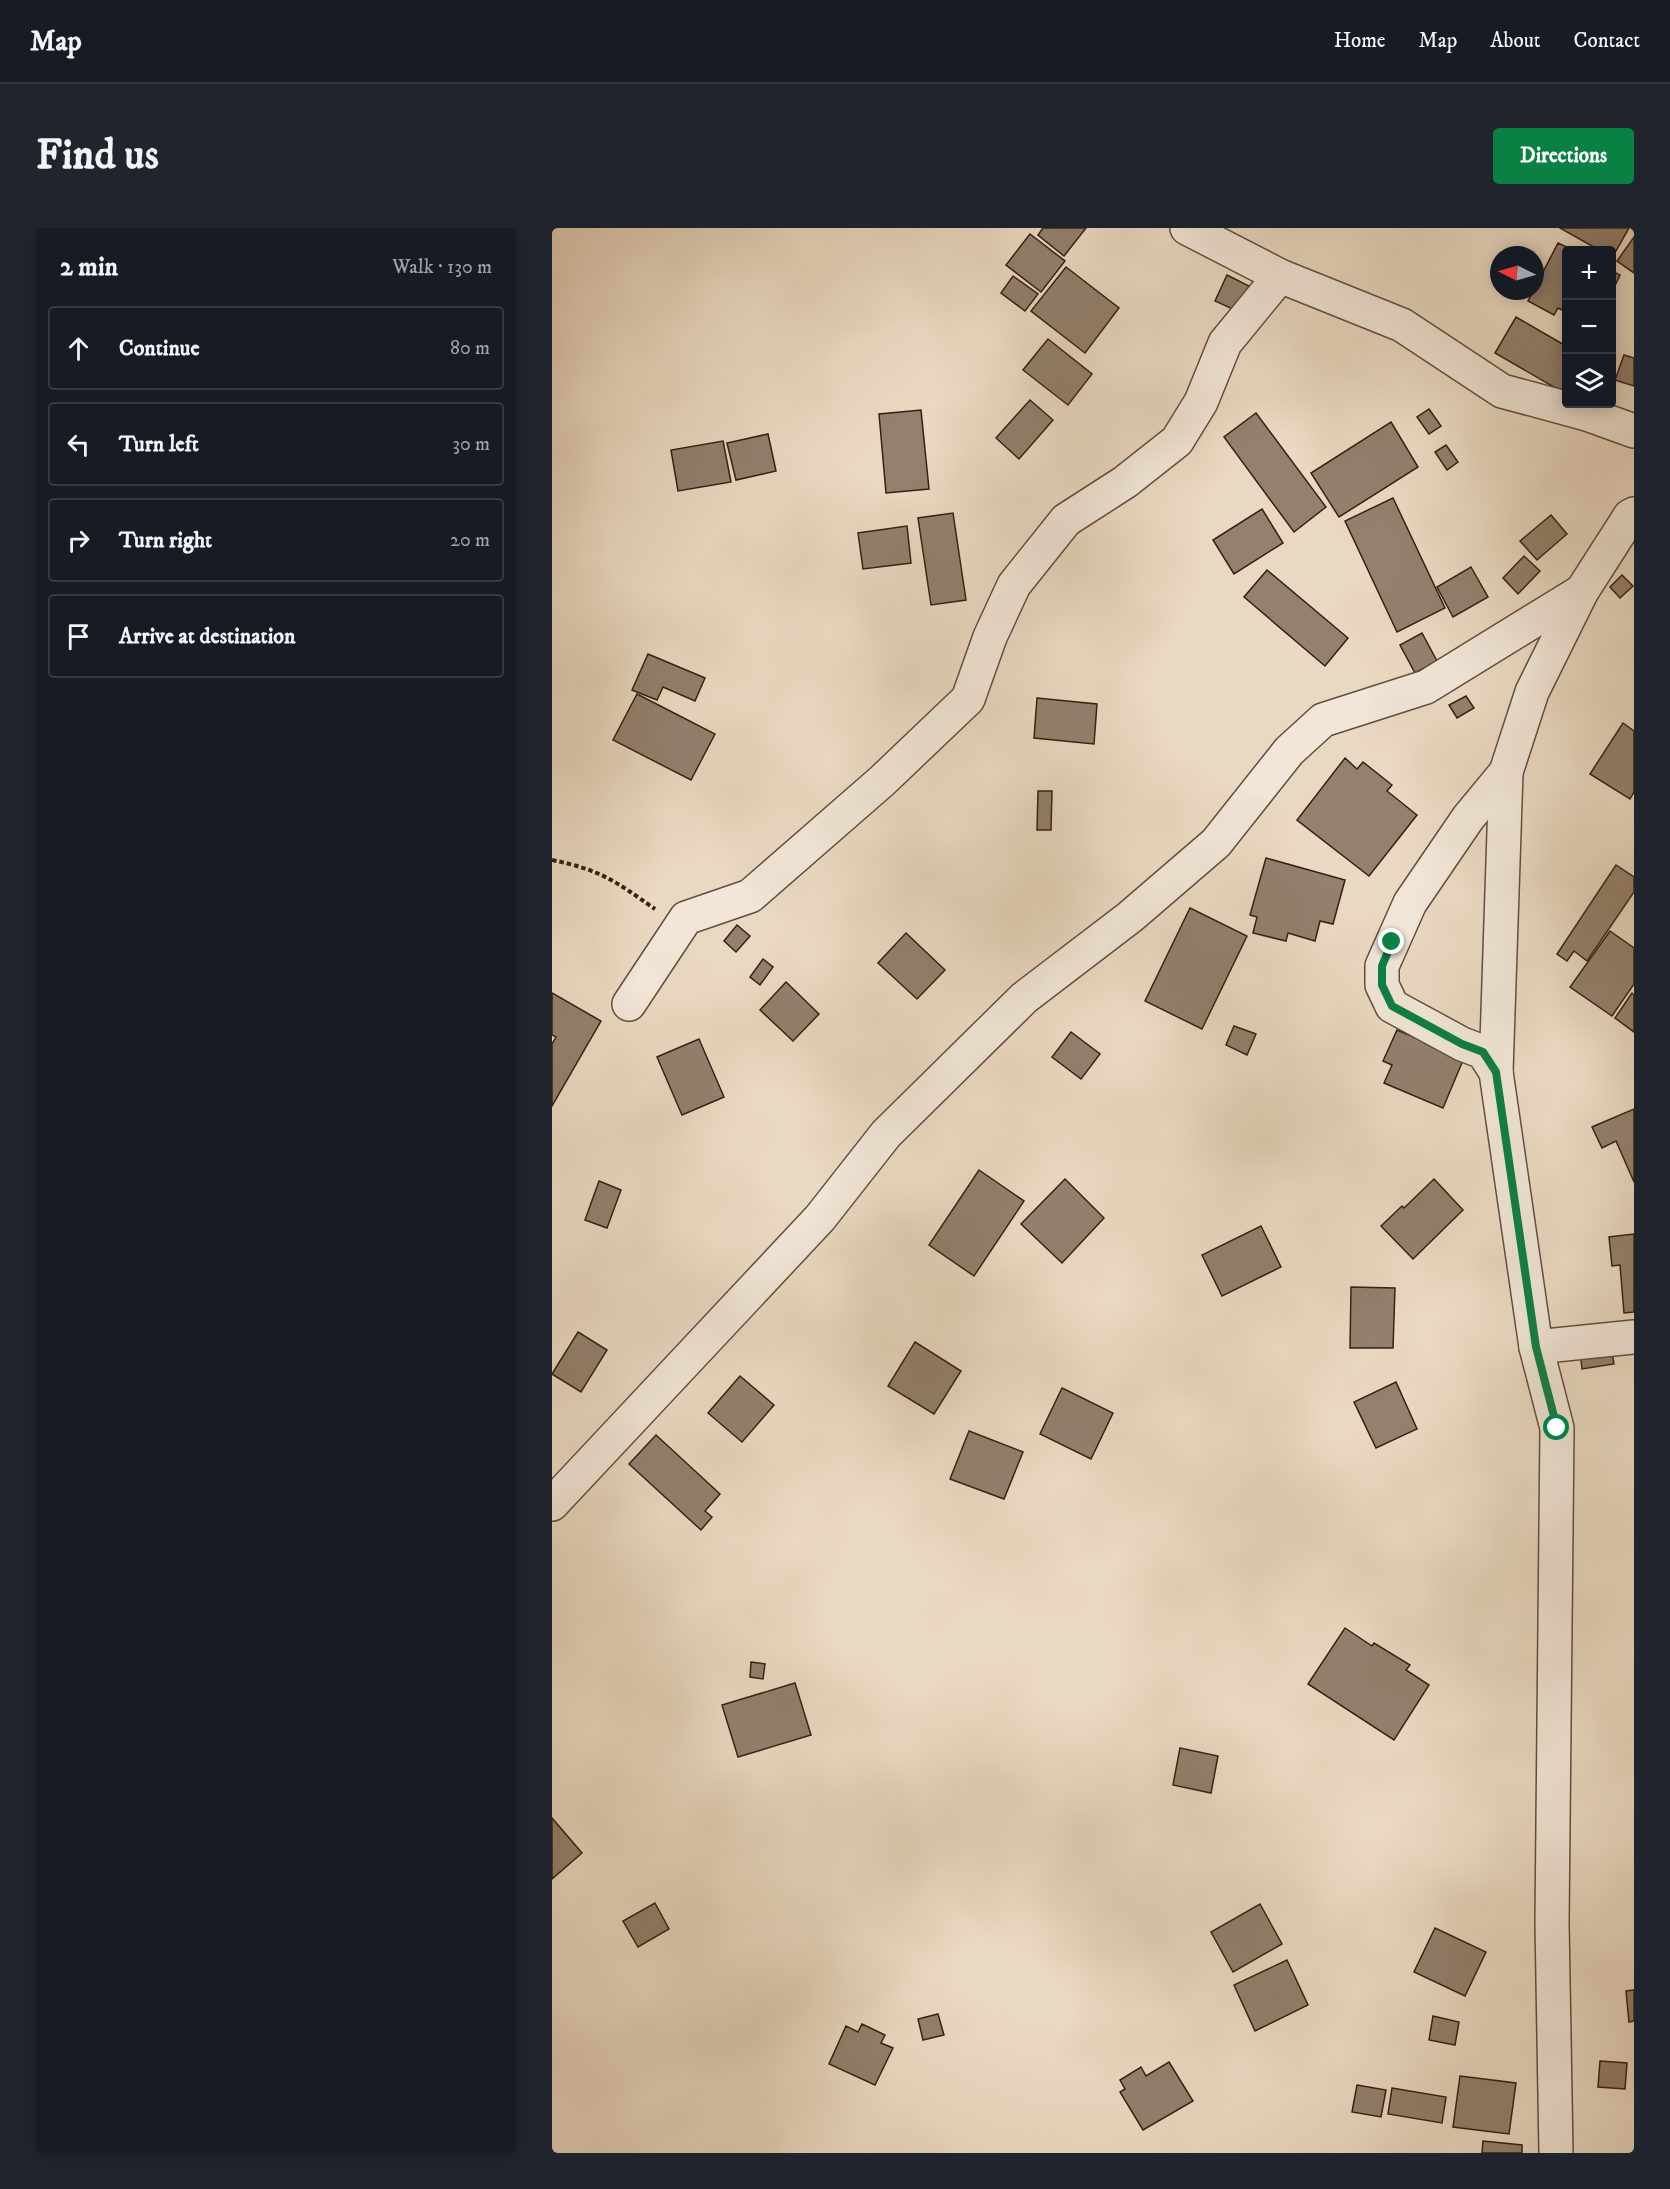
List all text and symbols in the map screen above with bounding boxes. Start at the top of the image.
text: Map [30,24,82,59]
text: Home [1334,28,1386,54]
text: Map [1419,28,1457,54]
text: About [1490,28,1541,54]
text: Contact [1574,28,1640,54]
button: Directions [1493,128,1634,184]
text: Find us [36,130,159,182]
north arrow [1490,246,1544,300]
map controls [1562,246,1616,408]
button: + [1562,246,1616,300]
text: 2 min [60,251,118,284]
text: Walk · 130 m [392,255,492,280]
button: − [1562,300,1616,354]
icon: ahead [62,332,95,365]
text: Continue [119,335,200,362]
text: 80 m [450,336,490,361]
button: layers [1562,354,1616,408]
icon: left [62,428,95,461]
text: Turn left [119,431,199,458]
text: 30 m [452,432,490,457]
icon: right [62,524,95,557]
text: Turn right [119,527,212,554]
text: 20 m [450,528,490,553]
icon: arrive [62,620,95,653]
text: Arrive at destination [119,623,296,650]
route end [1378,928,1404,954]
route start [1543,1414,1569,1440]

